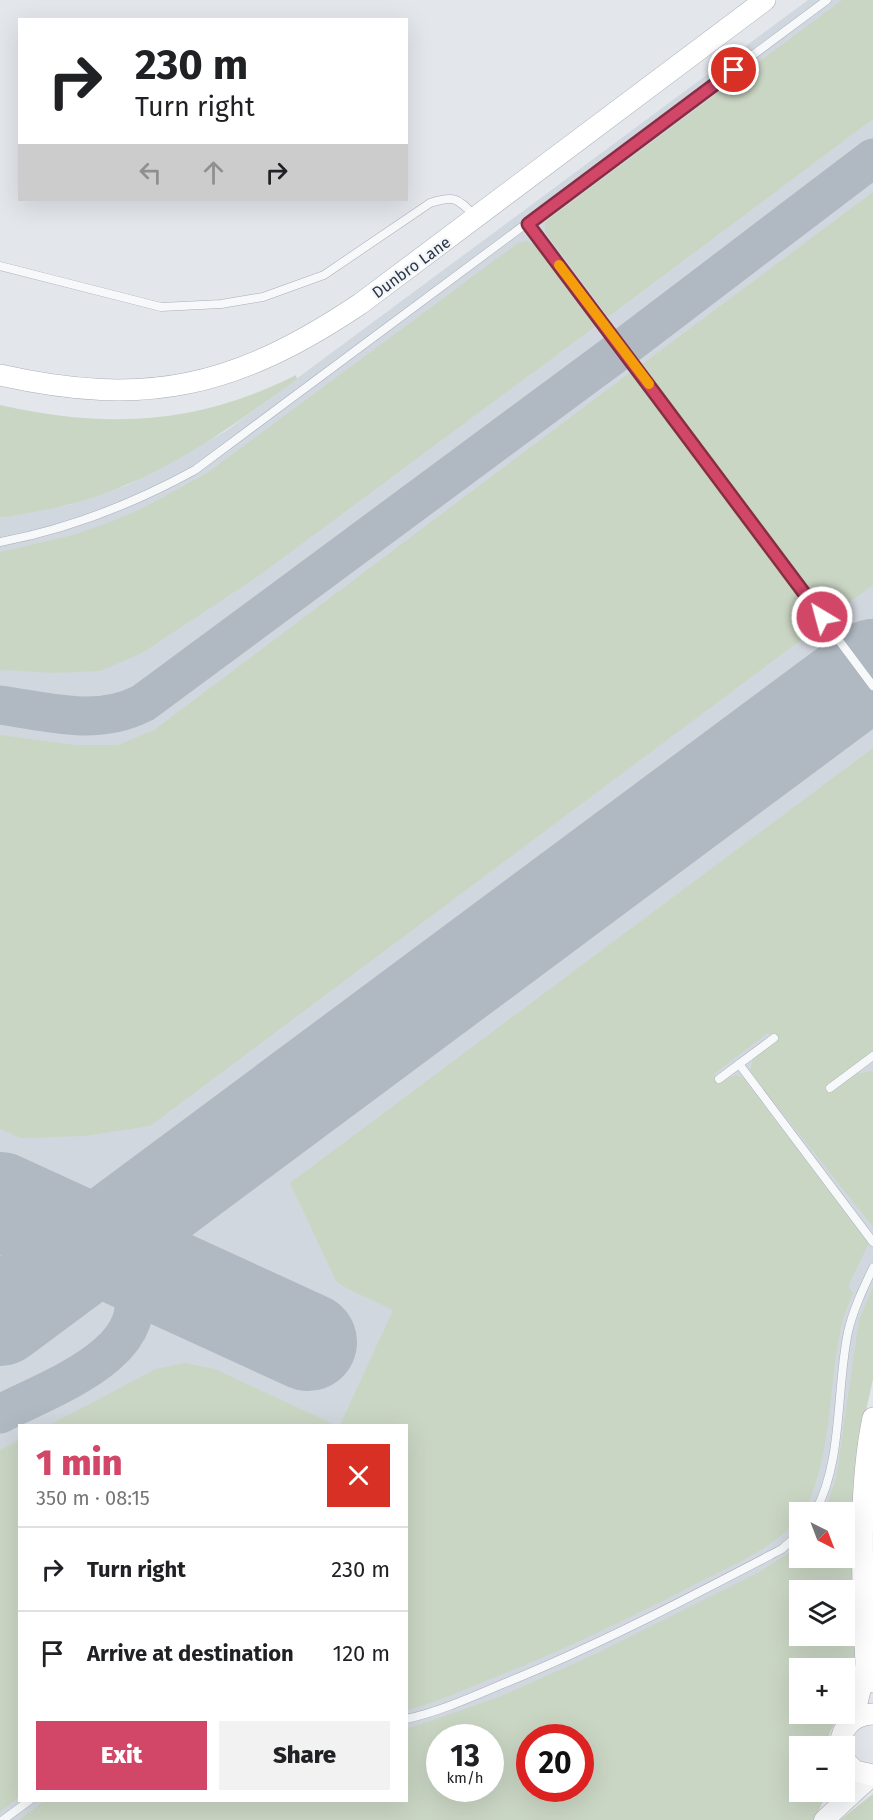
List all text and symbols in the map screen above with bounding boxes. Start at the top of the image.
text: 230 m [135,40,248,90]
icon: right [36,42,114,120]
pin [708,44,759,95]
icon: arrive [717,53,750,86]
text: Turn right [135,91,255,123]
icon: left [134,156,167,189]
icon: ahead [197,156,230,189]
icon: right [260,156,293,189]
street label: Dunbro Lane [368,233,454,302]
position arrow [790,585,854,649]
text: 1 min [36,1441,122,1485]
button: close [327,1444,390,1507]
text: 350 m · 08:15 [36,1486,150,1510]
north arrow [789,1502,855,1568]
map controls [789,1502,855,1802]
icon: right [36,1553,69,1586]
text: Turn right [87,1556,186,1583]
text: 230 m [331,1556,390,1583]
button: layers [789,1580,855,1646]
icon: arrive [36,1637,69,1670]
text: Arrive at destination [87,1640,294,1667]
text: 120 m [333,1640,390,1667]
button: + [789,1658,855,1724]
button: Exit [36,1721,207,1790]
button: Share [219,1721,390,1790]
speed limit sign: 20 [516,1724,594,1802]
button: − [789,1736,855,1802]
text: 13 [450,1738,480,1774]
text: km/h [446,1769,484,1787]

